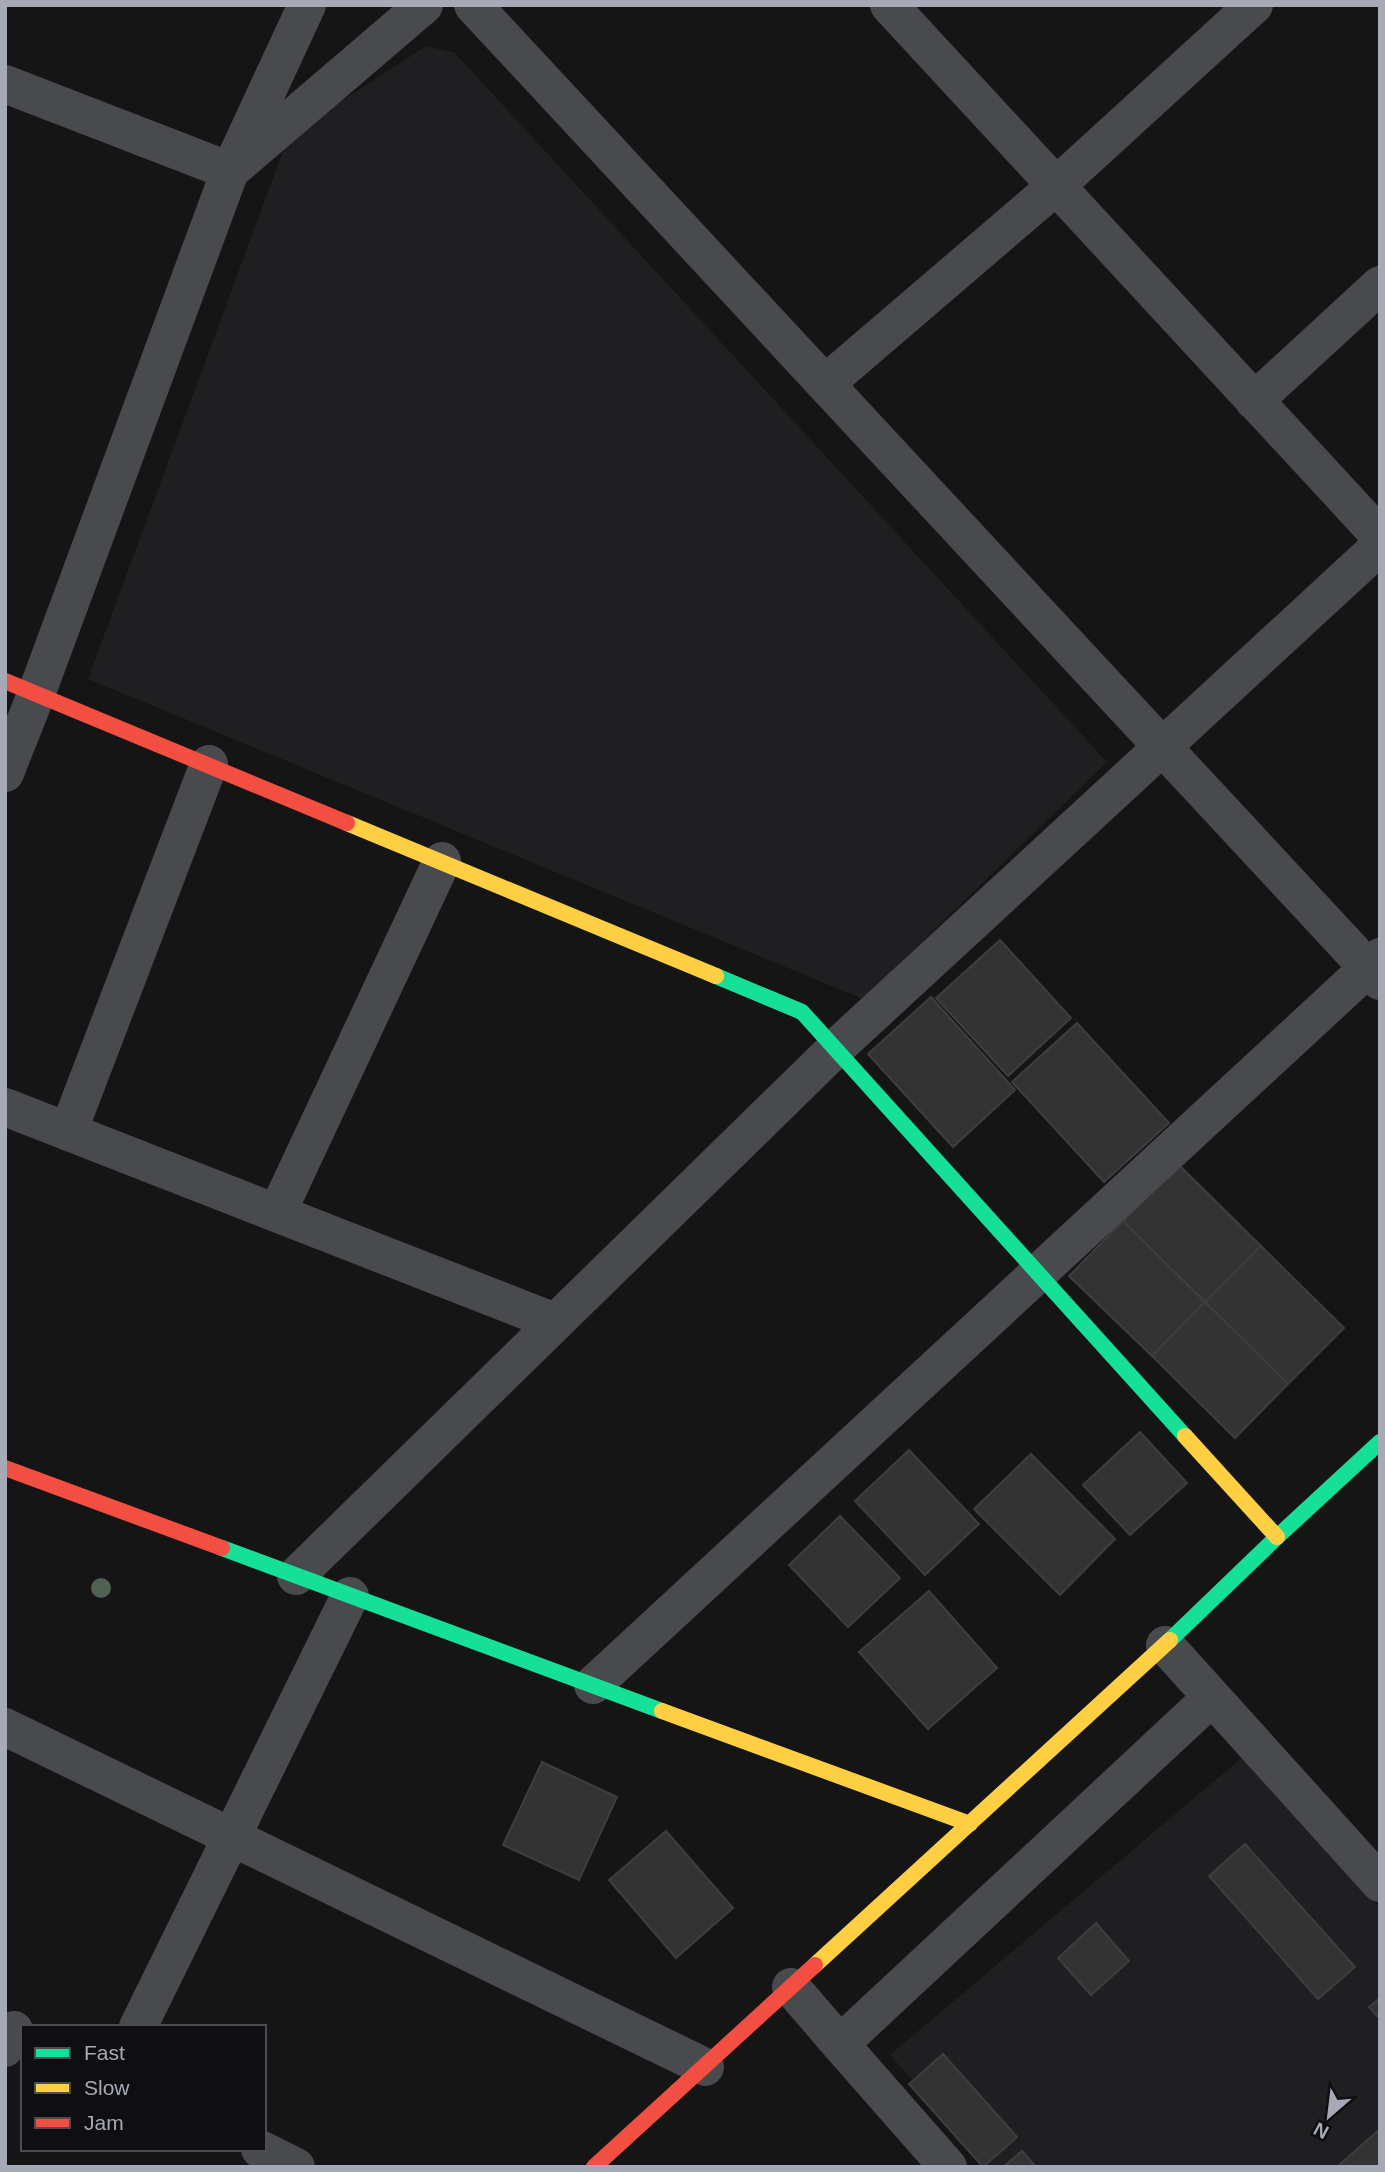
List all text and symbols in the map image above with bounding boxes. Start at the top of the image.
legend [21,2025,266,2151]
text: Fast [84,2041,125,2064]
text: Slow [84,2076,130,2099]
north arrow [1294,2081,1364,2151]
text: Jam [84,2111,124,2134]
text: N [1310,2118,1332,2143]

